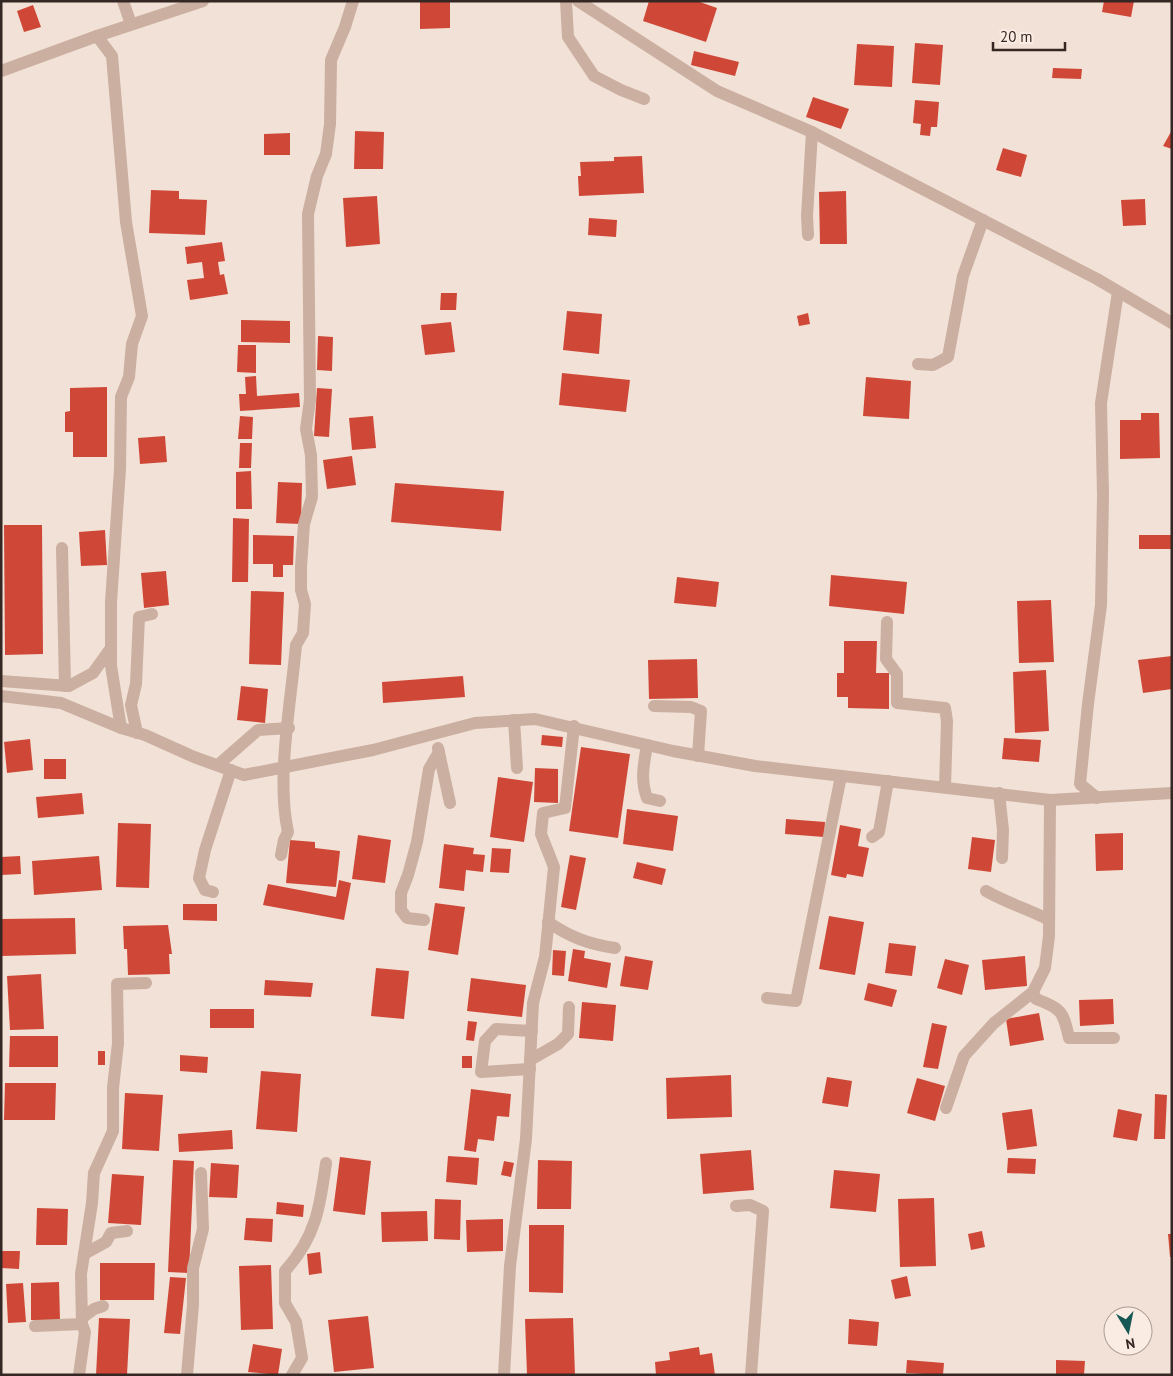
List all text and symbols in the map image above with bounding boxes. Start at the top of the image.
scale bar [993,20,1066,52]
text: 20 m [1000,27,1033,46]
north arrow [1103,1306,1153,1356]
text: N [1124,1334,1136,1353]

